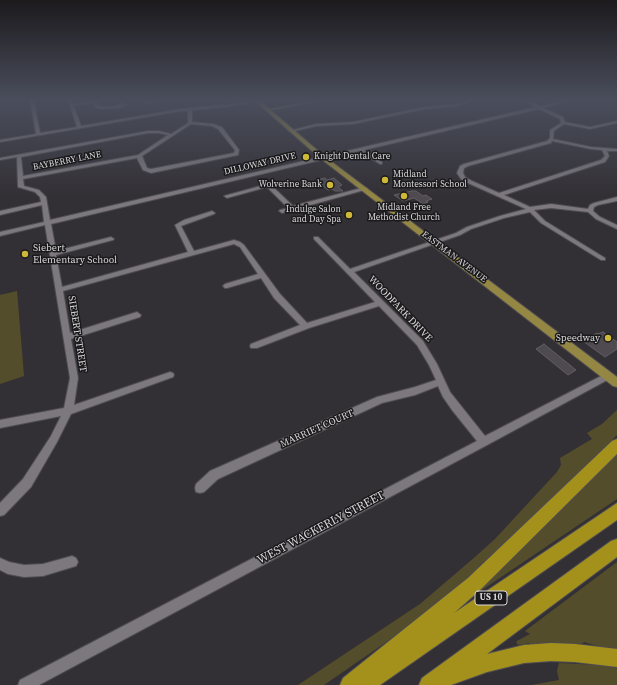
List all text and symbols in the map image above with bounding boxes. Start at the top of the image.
street label: BAYBERRY LANE [32,149,102,173]
street label: DILLOWAY DRIVE [223,150,297,178]
marker: Knight Dental Care [301,152,311,162]
place label: Knight Dental Care [314,152,390,162]
place label: Midland Montessori School [393,170,467,191]
marker: Midland Montessori School [380,175,390,185]
place label: Wolverine Bank [258,180,322,190]
marker: Wolverine Bank [325,180,335,190]
marker: Midland Free Methodist Church [399,191,409,201]
place label: Midland Free Methodist Church [368,203,440,224]
place label: Indulge Salon and Day Spa [286,205,341,226]
marker: Indulge Salon and Day Spa [344,210,354,220]
street label: EASTMAN AVENUE [419,229,489,285]
place label: Siebert Elementary School [33,242,117,266]
marker: Siebert Elementary School [20,249,30,259]
street label: WOODPARK DRIVE [365,273,435,345]
street label: SIEBERT STREET [65,295,89,373]
place label: Speedway [556,332,600,344]
marker: Speedway [603,333,613,343]
street label: MARRIET COURT [278,407,356,451]
street label: WEST WACKERLY STREET [255,488,387,568]
road number: US 10 [475,591,507,605]

